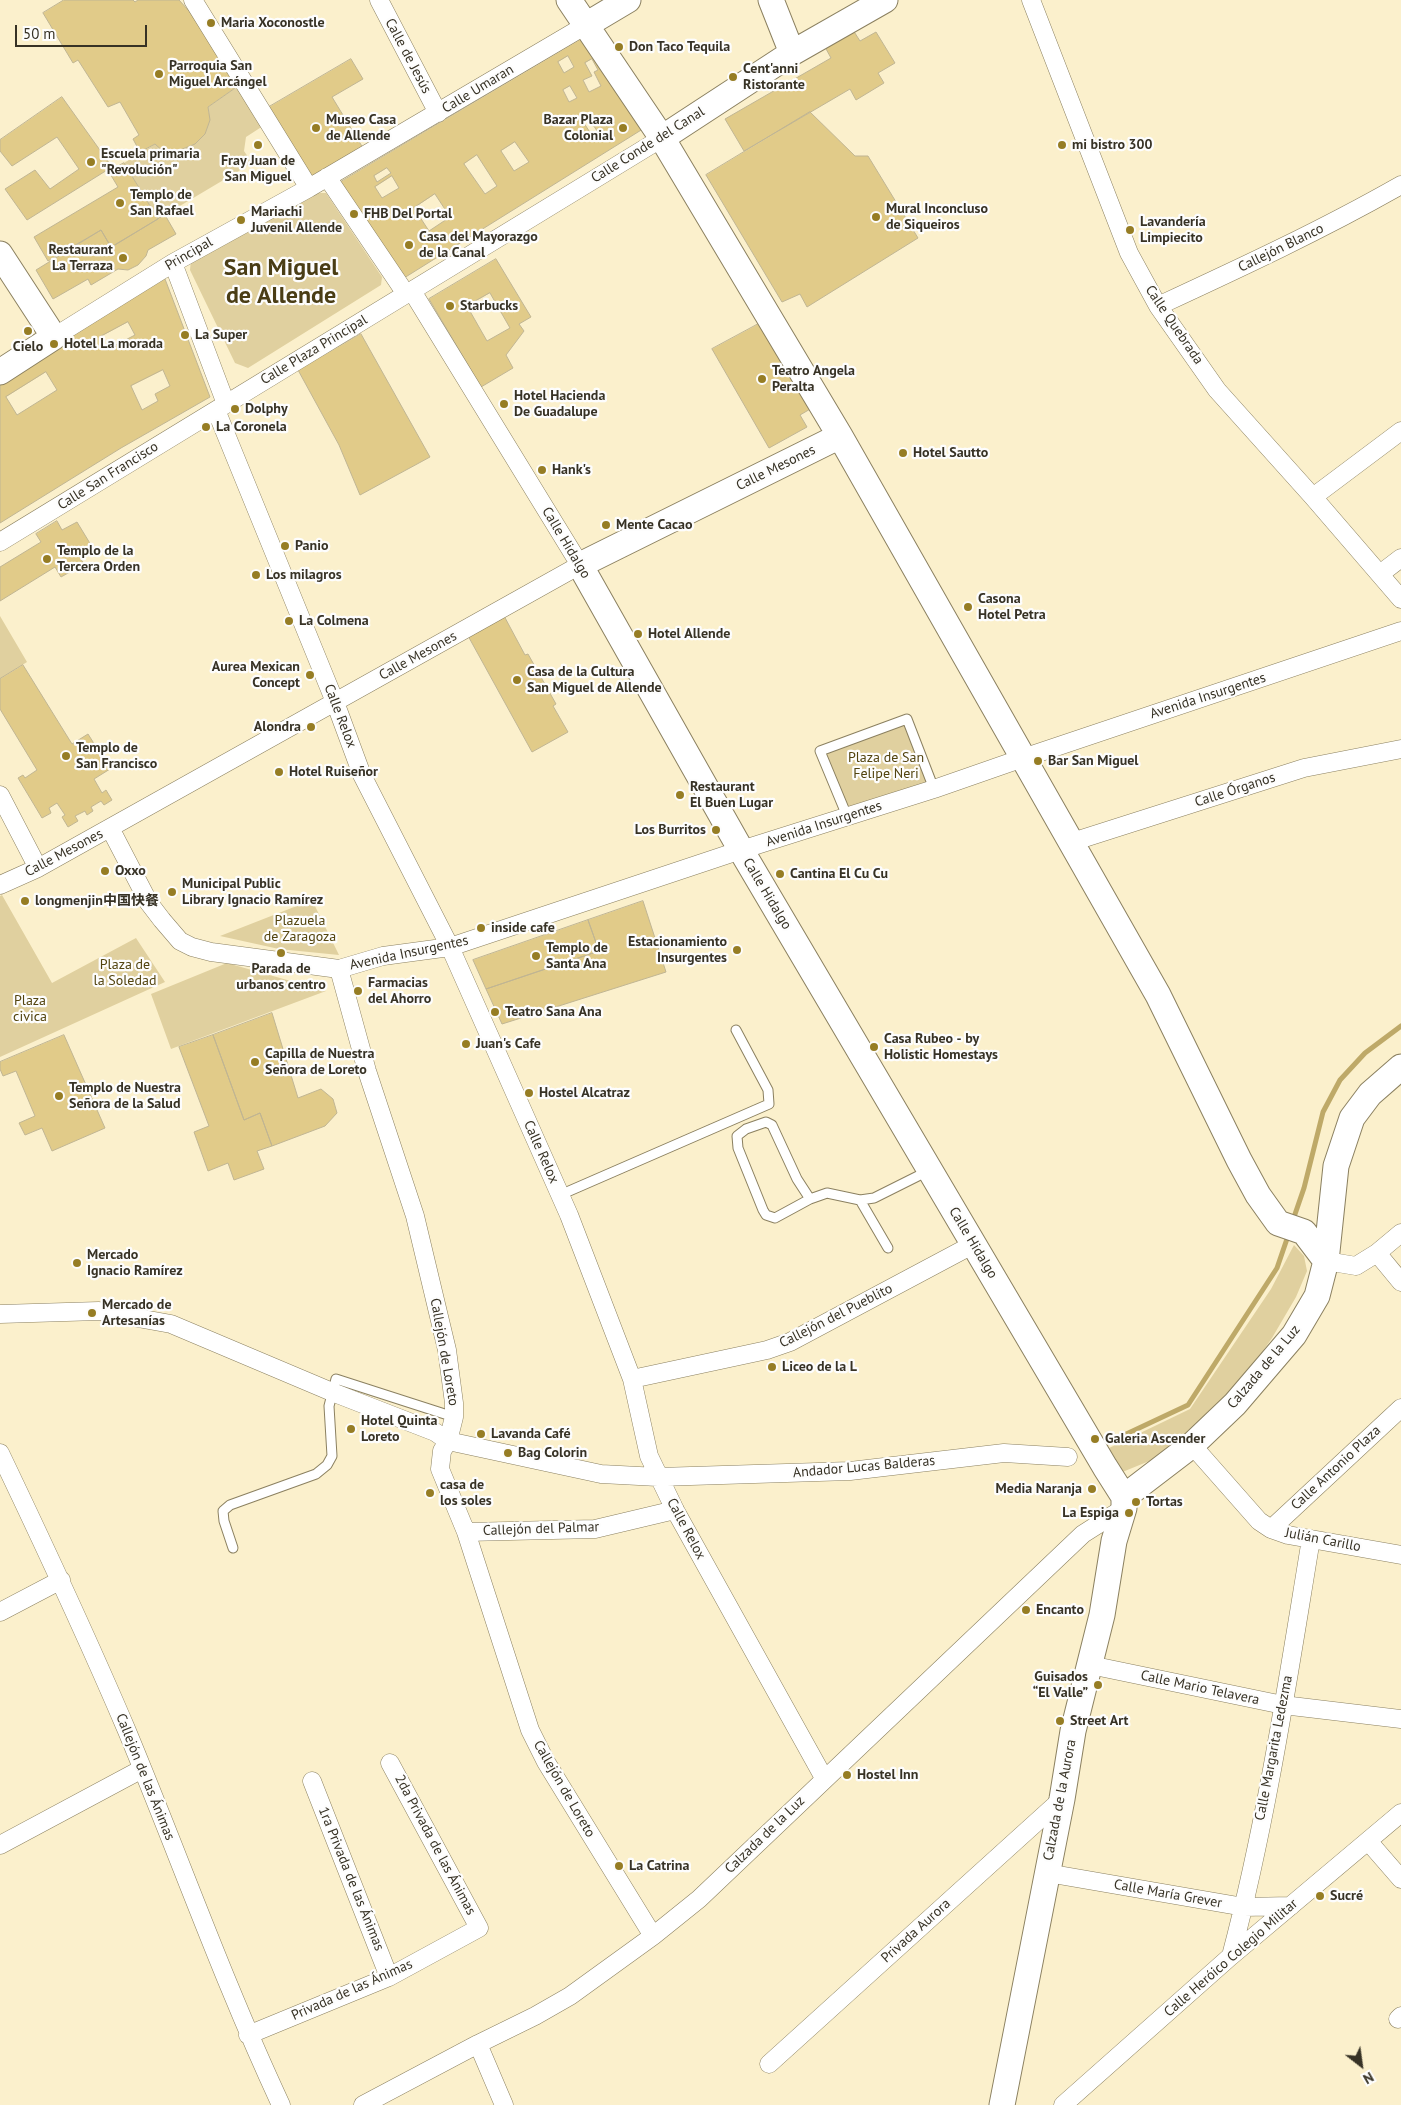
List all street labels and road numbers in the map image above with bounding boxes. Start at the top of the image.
street label: Calle de Jesús [381,16,435,96]
street label: Calle Umaran [439,61,517,117]
street label: Calle Conde del Canal [588,103,708,187]
street label: Callejón Blanco [1236,220,1326,276]
street label: Principal [162,234,216,274]
street label: Calle Quebrada [1141,282,1207,368]
street label: Calle Plaza Principal [258,311,370,389]
street label: Calle San Francisco [55,438,161,514]
street label: Calle Mesones [734,442,818,494]
street label: Calle Hidalgo [538,504,594,582]
street label: Calle Mesones [376,628,460,684]
street label: Avenida Insurgentes [1148,669,1268,723]
street label: Calle Relox [320,682,360,750]
street label: Calle Órganos [1193,769,1277,811]
street label: Avenida Insurgentes [764,797,884,851]
street label: Calle Mesones [22,825,106,881]
street label: Calle Hidalgo [739,855,795,933]
street label: Avenida Insurgentes [348,932,470,974]
street label: Calle Relox [520,1118,562,1186]
street label: Calle Hidalgo [945,1204,1001,1282]
street label: Callejón del Pueblito [777,1280,895,1352]
street label: Callejón de Loreto [426,1297,462,1407]
street label: Calzada de la Luz [1224,1322,1304,1412]
street label: Calle Antonio Plaza [1288,1422,1384,1514]
street label: Andador Lucas Balderas [792,1452,936,1482]
street label: Calle Relox [663,1495,709,1563]
street label: Callejón del Palmar [482,1519,600,1539]
street label: Julián Carillo [1284,1524,1362,1556]
street label: Calle Mario Telavera [1139,1667,1261,1709]
street label: Calle Margarita Ledezma [1252,1674,1296,1822]
street label: Callejón de las Ánimas [112,1711,178,1843]
street label: Callejón de Loreto [530,1738,598,1840]
street label: Calzada de la Aurora [1040,1738,1080,1862]
street label: 2da Privada de las Ánimas [391,1772,479,1918]
street label: Calzada de la Luz [722,1793,808,1877]
street label: 1ra Privada de las Ánimas [314,1805,388,1953]
street label: Calle María Grever [1113,1876,1223,1912]
street label: Privada Aurora [878,1895,954,1967]
street label: Calle Heróico Colegio Militar [1161,1896,1301,2020]
street label: Privada de las Ánimas [289,1956,415,2024]

